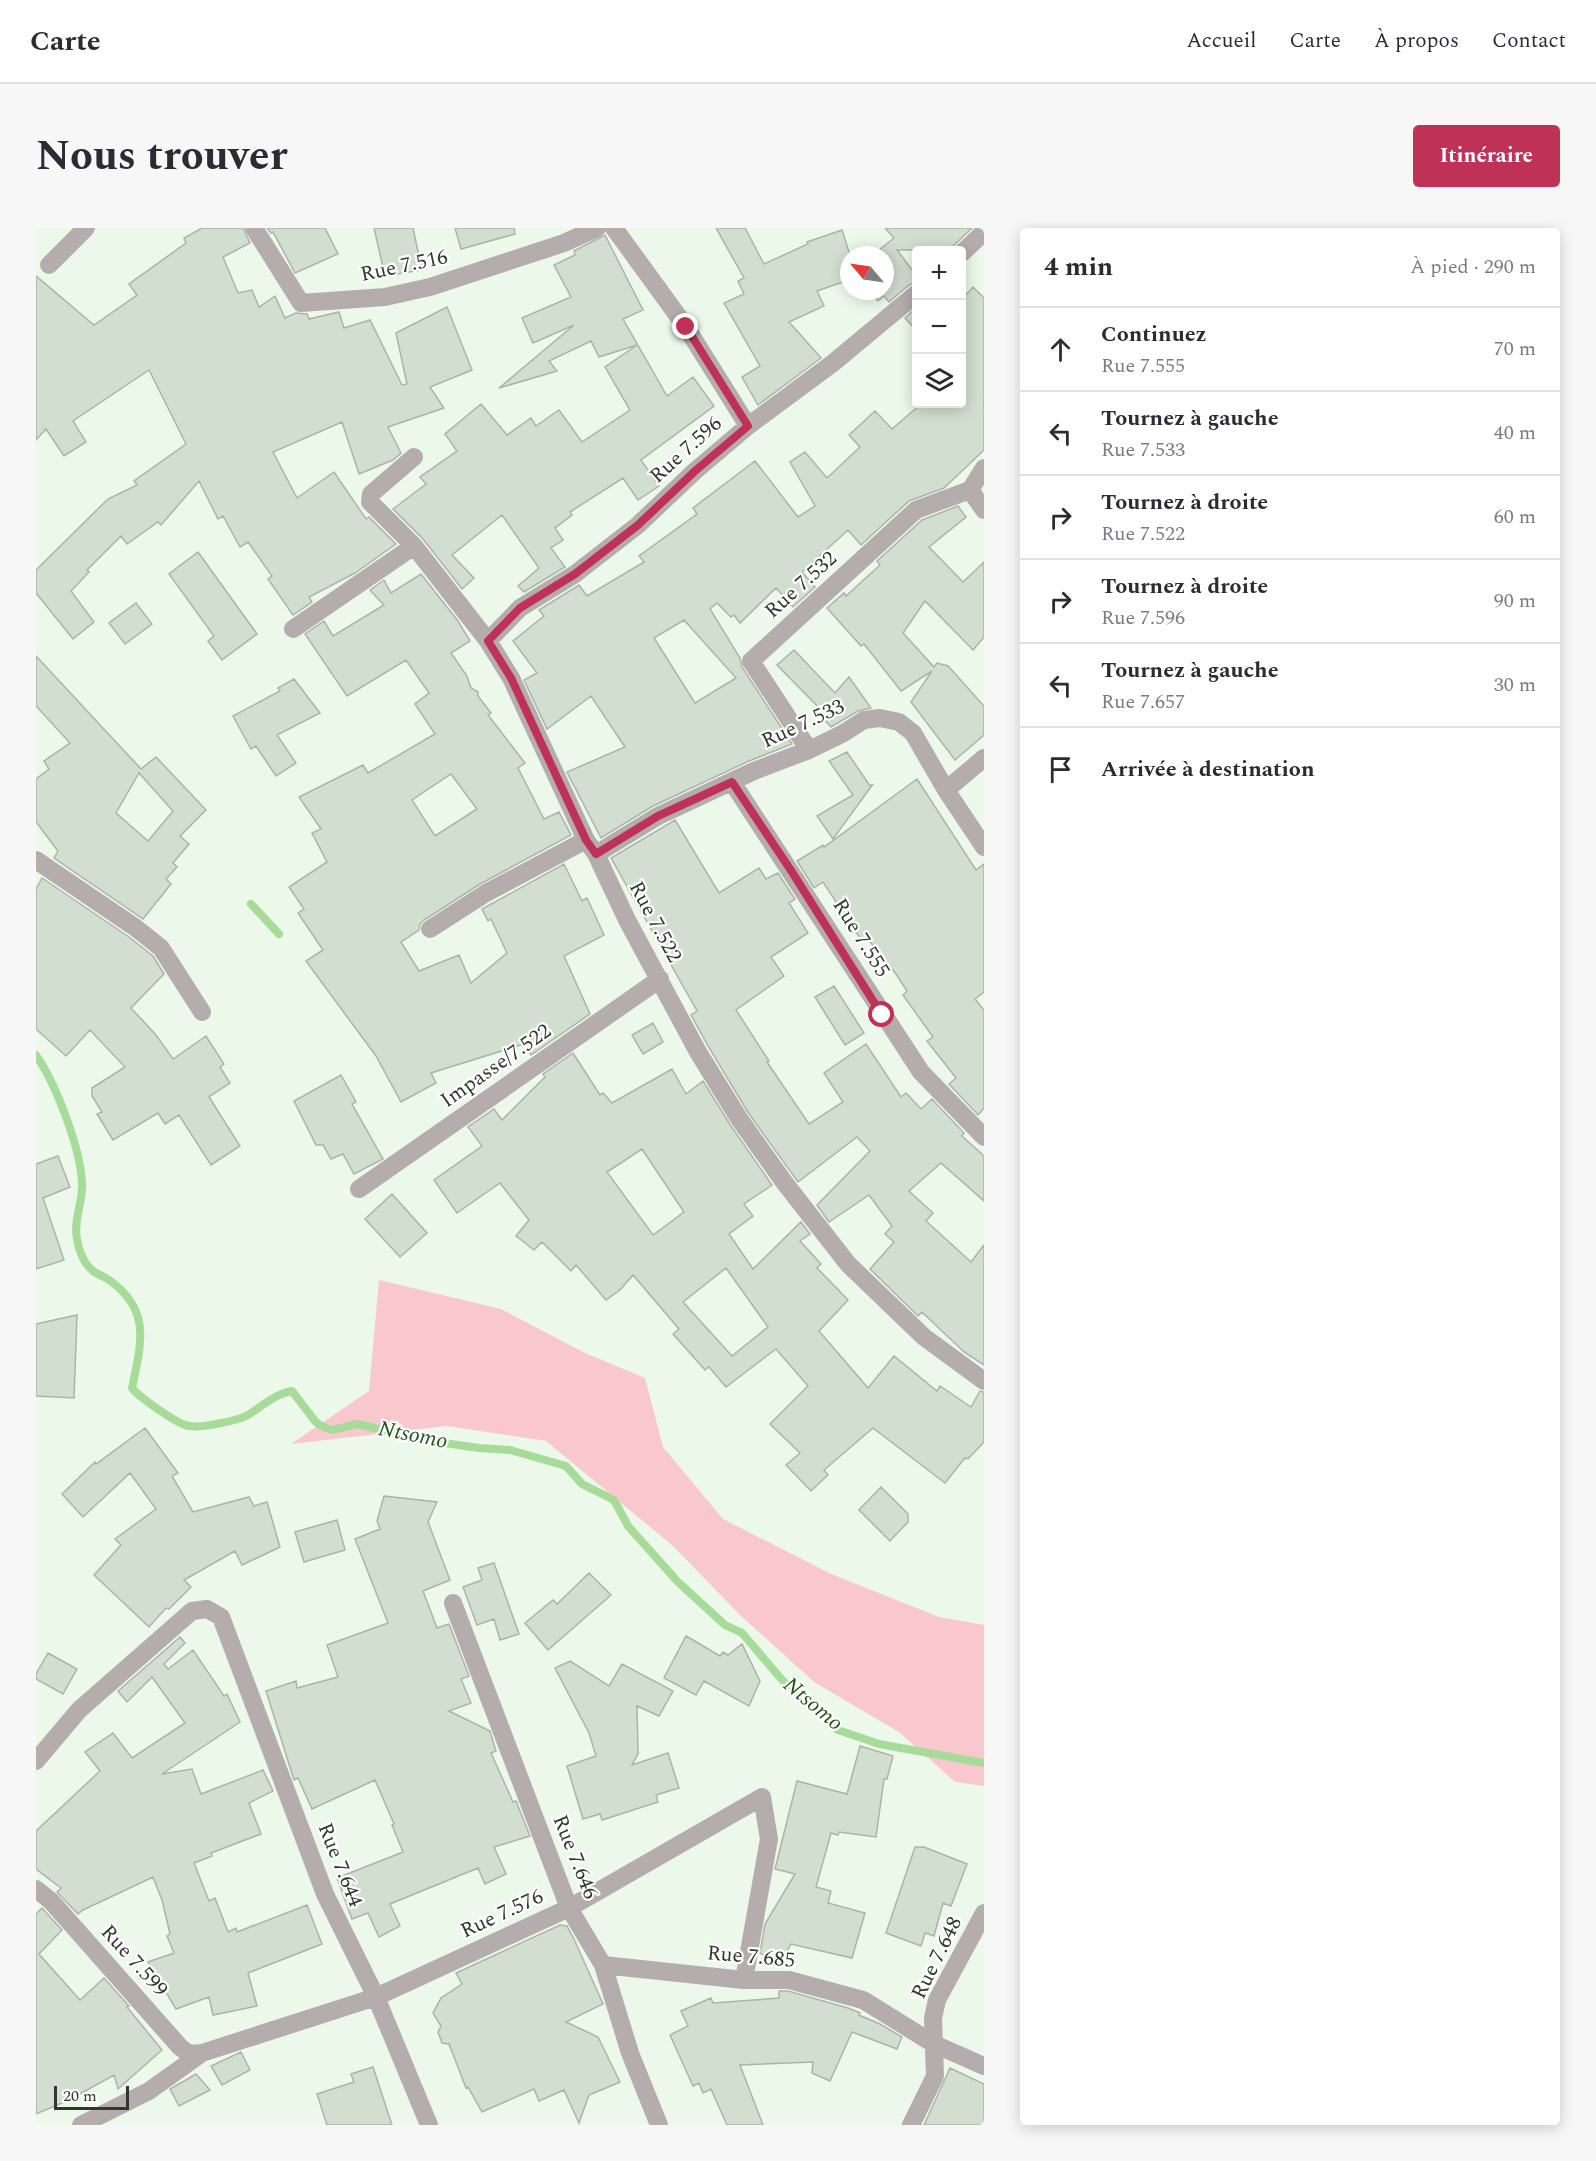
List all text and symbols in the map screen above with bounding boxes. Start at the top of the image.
text: Carte [30,20,101,63]
text: Accueil [1186,25,1257,57]
text: Carte [1290,25,1341,57]
text: À propos [1374,25,1459,57]
text: Contact [1492,25,1566,57]
text: Nous trouver [36,125,288,188]
button: Itinéraire [1413,125,1560,187]
street label: Rue 7.516 [357,241,451,291]
north arrow [840,246,894,300]
map controls [912,246,966,408]
button: + [912,246,966,300]
text: 4 min [1044,247,1113,287]
text: À pied · 290 m [1410,252,1536,282]
button: − [912,300,966,354]
route end [672,313,698,339]
text: Continuez [1101,318,1207,351]
icon: ahead [1044,333,1077,366]
text: 70 m [1494,334,1536,364]
text: Rue 7.555 [1101,351,1185,381]
button: layers [912,354,966,408]
text: Tournez à gauche [1101,402,1279,435]
street label: Rue 7.596 [642,409,730,491]
icon: left [1044,417,1077,450]
text: 40 m [1494,418,1536,448]
text: Rue 7.533 [1101,435,1185,465]
text: Tournez à droite [1101,486,1268,519]
icon: right [1044,501,1077,534]
text: 60 m [1494,502,1536,532]
text: Rue 7.522 [1101,519,1185,549]
street label: Rue 7.532 [757,544,845,626]
text: Tournez à droite [1101,570,1268,603]
icon: right [1044,585,1077,618]
text: 90 m [1494,586,1536,616]
text: Rue 7.596 [1101,603,1185,633]
text: Tournez à gauche [1101,654,1279,687]
icon: left [1044,669,1077,702]
text: 30 m [1494,670,1536,700]
text: Rue 7.657 [1101,687,1185,717]
street label: Rue 7.533 [756,691,850,757]
icon: arrive [1044,753,1077,786]
text: Arrivée à destination [1101,753,1315,786]
street label: Rue 7.522 [620,875,690,969]
street label: Rue 7.555 [824,892,898,984]
route start [868,1001,894,1027]
street label: Impasse/7.522 [434,1016,558,1116]
water label: Ntsomo [375,1412,451,1458]
water label: Ntsomo [775,1669,851,1739]
street label: Rue 7.646 [544,1810,606,1904]
street label: Rue 7.644 [309,1818,372,1912]
street label: Rue 7.576 [455,1881,549,1947]
street label: Rue 7.648 [903,1911,971,2005]
street label: Rue 7.599 [93,1917,175,2005]
street label: Rue 7.685 [706,1937,796,1977]
scale bar [54,2083,129,2110]
text: 20 m [63,2084,97,2108]

